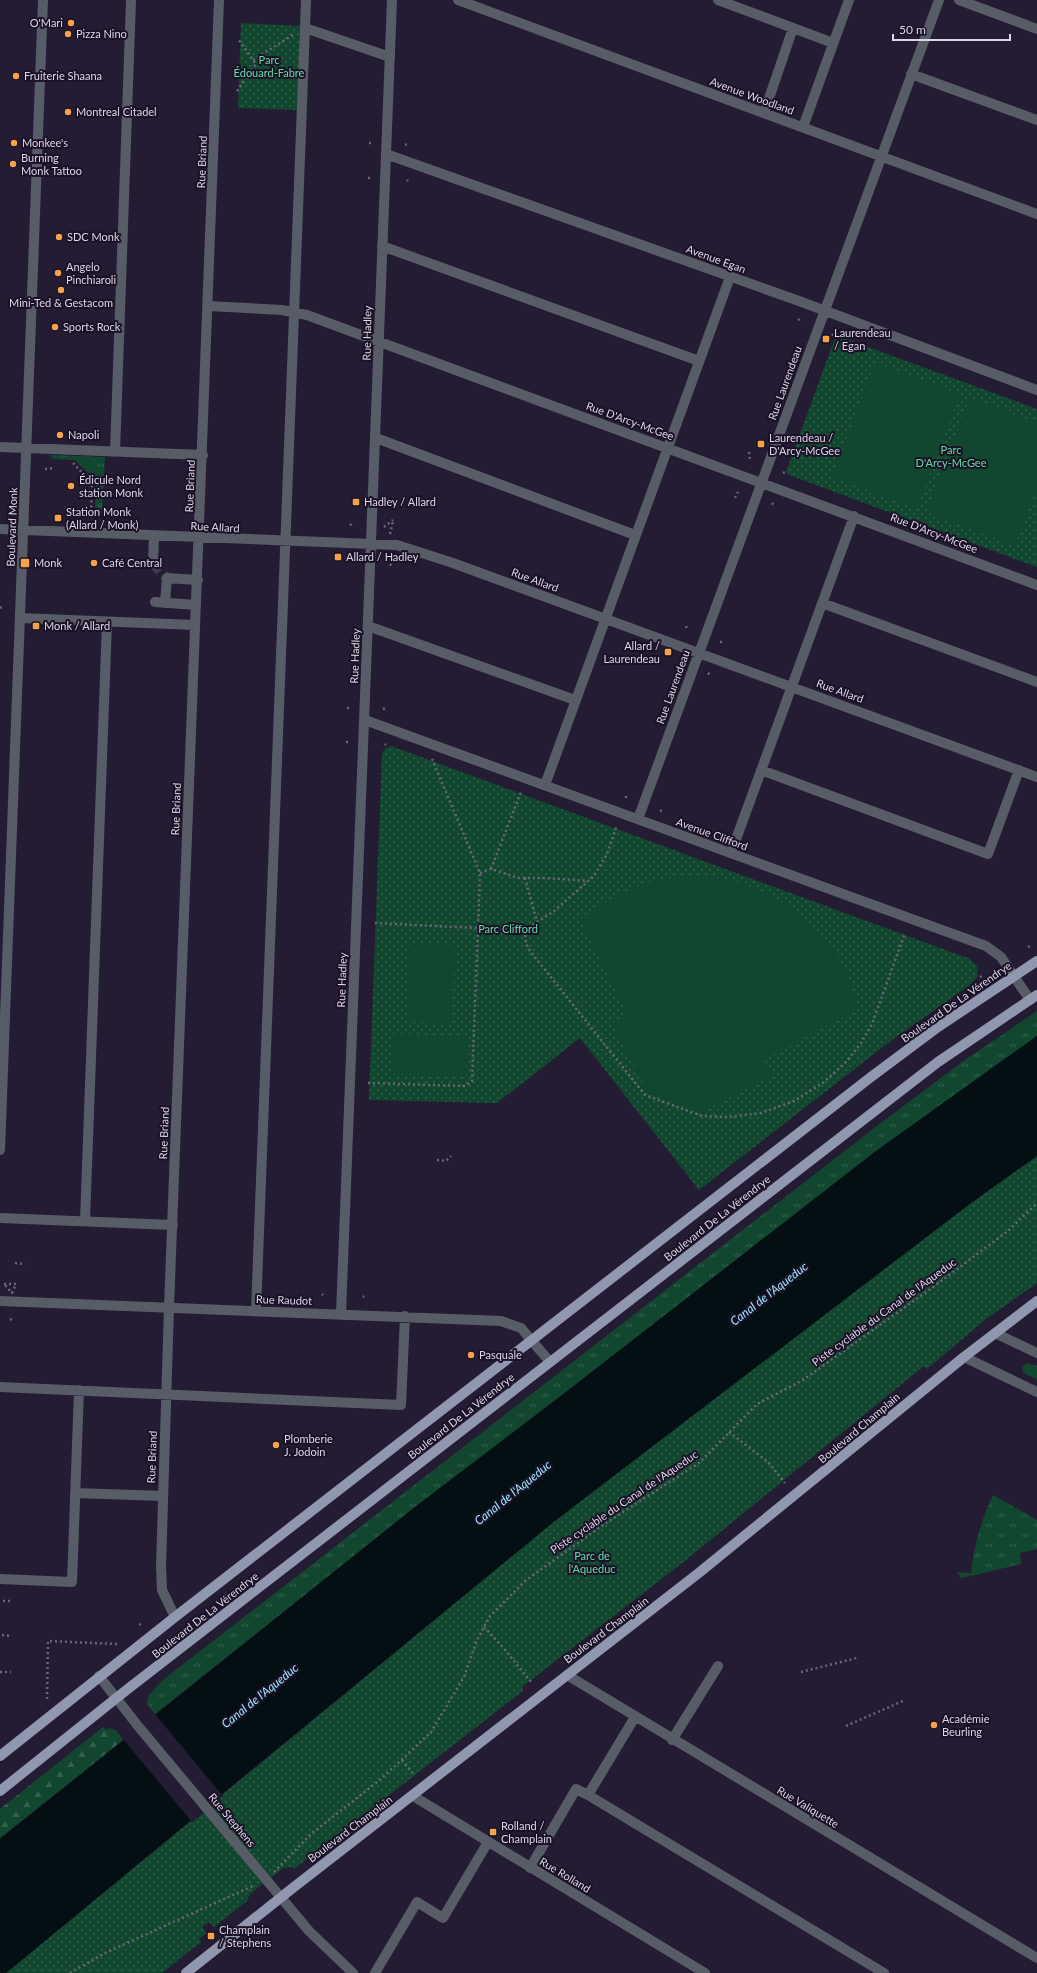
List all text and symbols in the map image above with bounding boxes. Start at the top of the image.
place label: O'Mari [30,16,63,29]
scale bar [893,16,1010,42]
marker: O'Mari [66,18,76,28]
text: 50 m [899,22,926,37]
place label: Pizza Nino [76,27,127,40]
marker: Pizza Nino [63,29,73,39]
park label: Parc Édouard-Fabre [234,53,305,79]
place label: Fruiterie Shaana [24,69,102,82]
marker: Fruiterie Shaana [11,71,21,81]
street label: Avenue Woodland [708,74,796,117]
place label: Montreal Citadel [76,105,157,118]
marker: Montreal Citadel [63,107,73,117]
street label: Rue Briand [194,135,209,189]
place label: Monkee's [22,136,68,149]
marker: Monkee's [9,138,19,148]
place label: Burning Monk Tattoo [21,151,82,177]
marker: Burning Monk Tattoo [8,159,18,169]
place label: SDC Monk [67,230,120,243]
marker: SDC Monk [54,232,64,242]
street label: Avenue Egan [684,242,748,275]
place label: Angelo Pinchiaroli [66,260,116,286]
marker: Angelo Pinchiaroli [53,268,63,278]
marker: Mini-Ted & Gestacom [56,285,66,295]
place label: Mini-Ted & Gestacom [9,296,113,309]
street label: Rue Hadley [360,305,373,361]
place label: Sports Rock [63,320,121,333]
marker: Sports Rock [50,322,60,332]
place label: Laurendeau / Egan [834,326,891,352]
marker: Laurendeau / Egan [821,334,831,344]
street label: Rue Laurendeau [765,344,804,422]
street label: Rue D'Arcy-McGee [585,399,676,443]
place label: Napoli [68,428,100,441]
marker: Napoli [55,430,65,440]
place label: Laurendeau / D'Arcy-McGee [769,431,840,457]
marker: Laurendeau / D'Arcy-McGee [756,439,766,449]
park label: Parc D'Arcy-McGee [916,443,987,469]
street label: Rue Briand [182,459,197,513]
place label: Édicule Nord station Monk [79,473,143,499]
marker: Édicule Nord station Monk [66,481,76,491]
street label: Boulevard Monk [4,487,19,567]
place label: Hadley / Allard [364,495,436,508]
marker: Hadley / Allard [351,497,361,507]
place label: Station Monk (Allard / Monk) [66,505,139,531]
street label: Rue D'Arcy-McGee [889,510,980,555]
marker: Station Monk (Allard / Monk) [53,513,63,523]
street label: Rue Allard [190,519,240,534]
place label: Allard / Hadley [346,550,419,563]
marker: Allard / Hadley [333,552,343,562]
place label: Monk [34,556,62,569]
place label: Café Central [102,556,162,569]
marker: Monk [19,557,31,569]
marker: Café Central [89,558,99,568]
street label: Rue Allard [510,565,560,594]
place label: Monk / Allard [44,619,110,632]
marker: Monk / Allard [31,621,41,631]
street label: Rue Hadley [347,628,362,684]
place label: Allard / Laurendeau [603,639,660,665]
marker: Allard / Laurendeau [663,647,673,657]
street label: Rue Laurendeau [653,648,692,726]
street label: Rue Allard [815,676,865,705]
street label: Rue Briand [168,782,183,836]
street label: Avenue Clifford [675,815,750,852]
park label: Parc Clifford [478,922,538,935]
street label: Rue Hadley [334,952,349,1008]
street label: Boulevard De La Vérendrye [898,958,1013,1045]
street label: Rue Briand [156,1106,171,1160]
street label: Boulevard De La Vérendrye [661,1172,773,1263]
street label: Piste cyclable du Canal de l'Aqueduc [809,1255,958,1368]
water label: Canal de l'Aqueduc [727,1258,811,1329]
street label: Rue Raudot [256,1292,312,1307]
place label: Pasquale [479,1348,522,1361]
marker: Pasquale [466,1350,476,1360]
street label: Boulevard De La Vérendrye [405,1370,517,1461]
street label: Boulevard Champlain [815,1390,902,1466]
street label: Rue Briand [144,1430,159,1484]
place label: Plomberie J. Jodoin [284,1432,333,1458]
marker: Plomberie J. Jodoin [271,1440,281,1450]
street label: Piste cyclable du Canal de l'Aqueduc [548,1447,700,1556]
water label: Canal de l'Aqueduc [471,1457,555,1528]
park label: Parc de l'Aqueduc [568,1549,616,1575]
street label: Boulevard De La Vérendrye [149,1569,261,1660]
street label: Boulevard Champlain [561,1594,651,1666]
water label: Canal de l'Aqueduc [218,1660,302,1731]
place label: Académie Beurling [942,1712,990,1738]
marker: Académie Beurling [929,1720,939,1730]
street label: Rue Valiquette [775,1783,842,1830]
street label: Rue Stephens [206,1790,259,1849]
street label: Boulevard Champlain [305,1793,395,1865]
place label: Rolland / Champlain [501,1819,552,1845]
marker: Rolland / Champlain [488,1827,498,1837]
street label: Rue Rolland [537,1854,593,1895]
place label: Champlain / Stephens [219,1923,271,1949]
marker: Champlain / Stephens [206,1931,216,1941]

